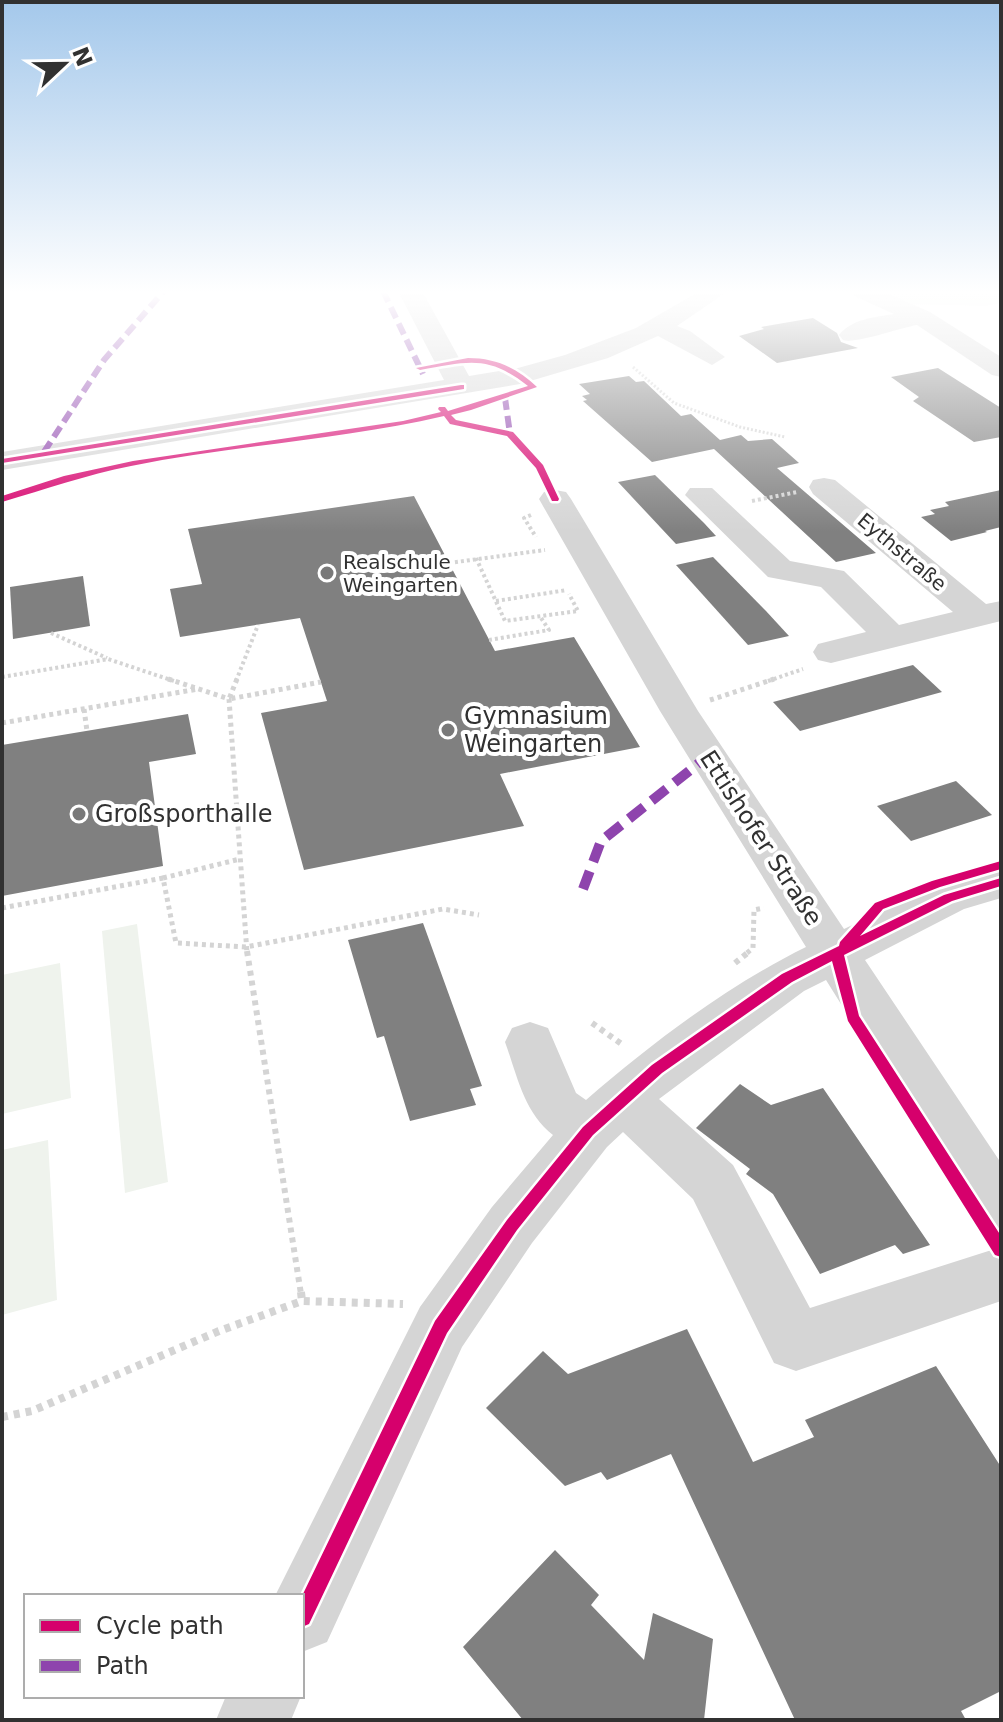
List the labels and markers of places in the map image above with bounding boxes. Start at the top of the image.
place label: Realschule Weingarten [343,550,458,597]
marker: Realschule Weingarten [318,564,336,582]
place label: Gymnasium Weingarten [464,702,608,758]
marker: Gymnasium Weingarten [439,721,457,739]
place label: Großsporthalle [95,800,272,828]
marker: Großsporthalle [70,805,88,823]

